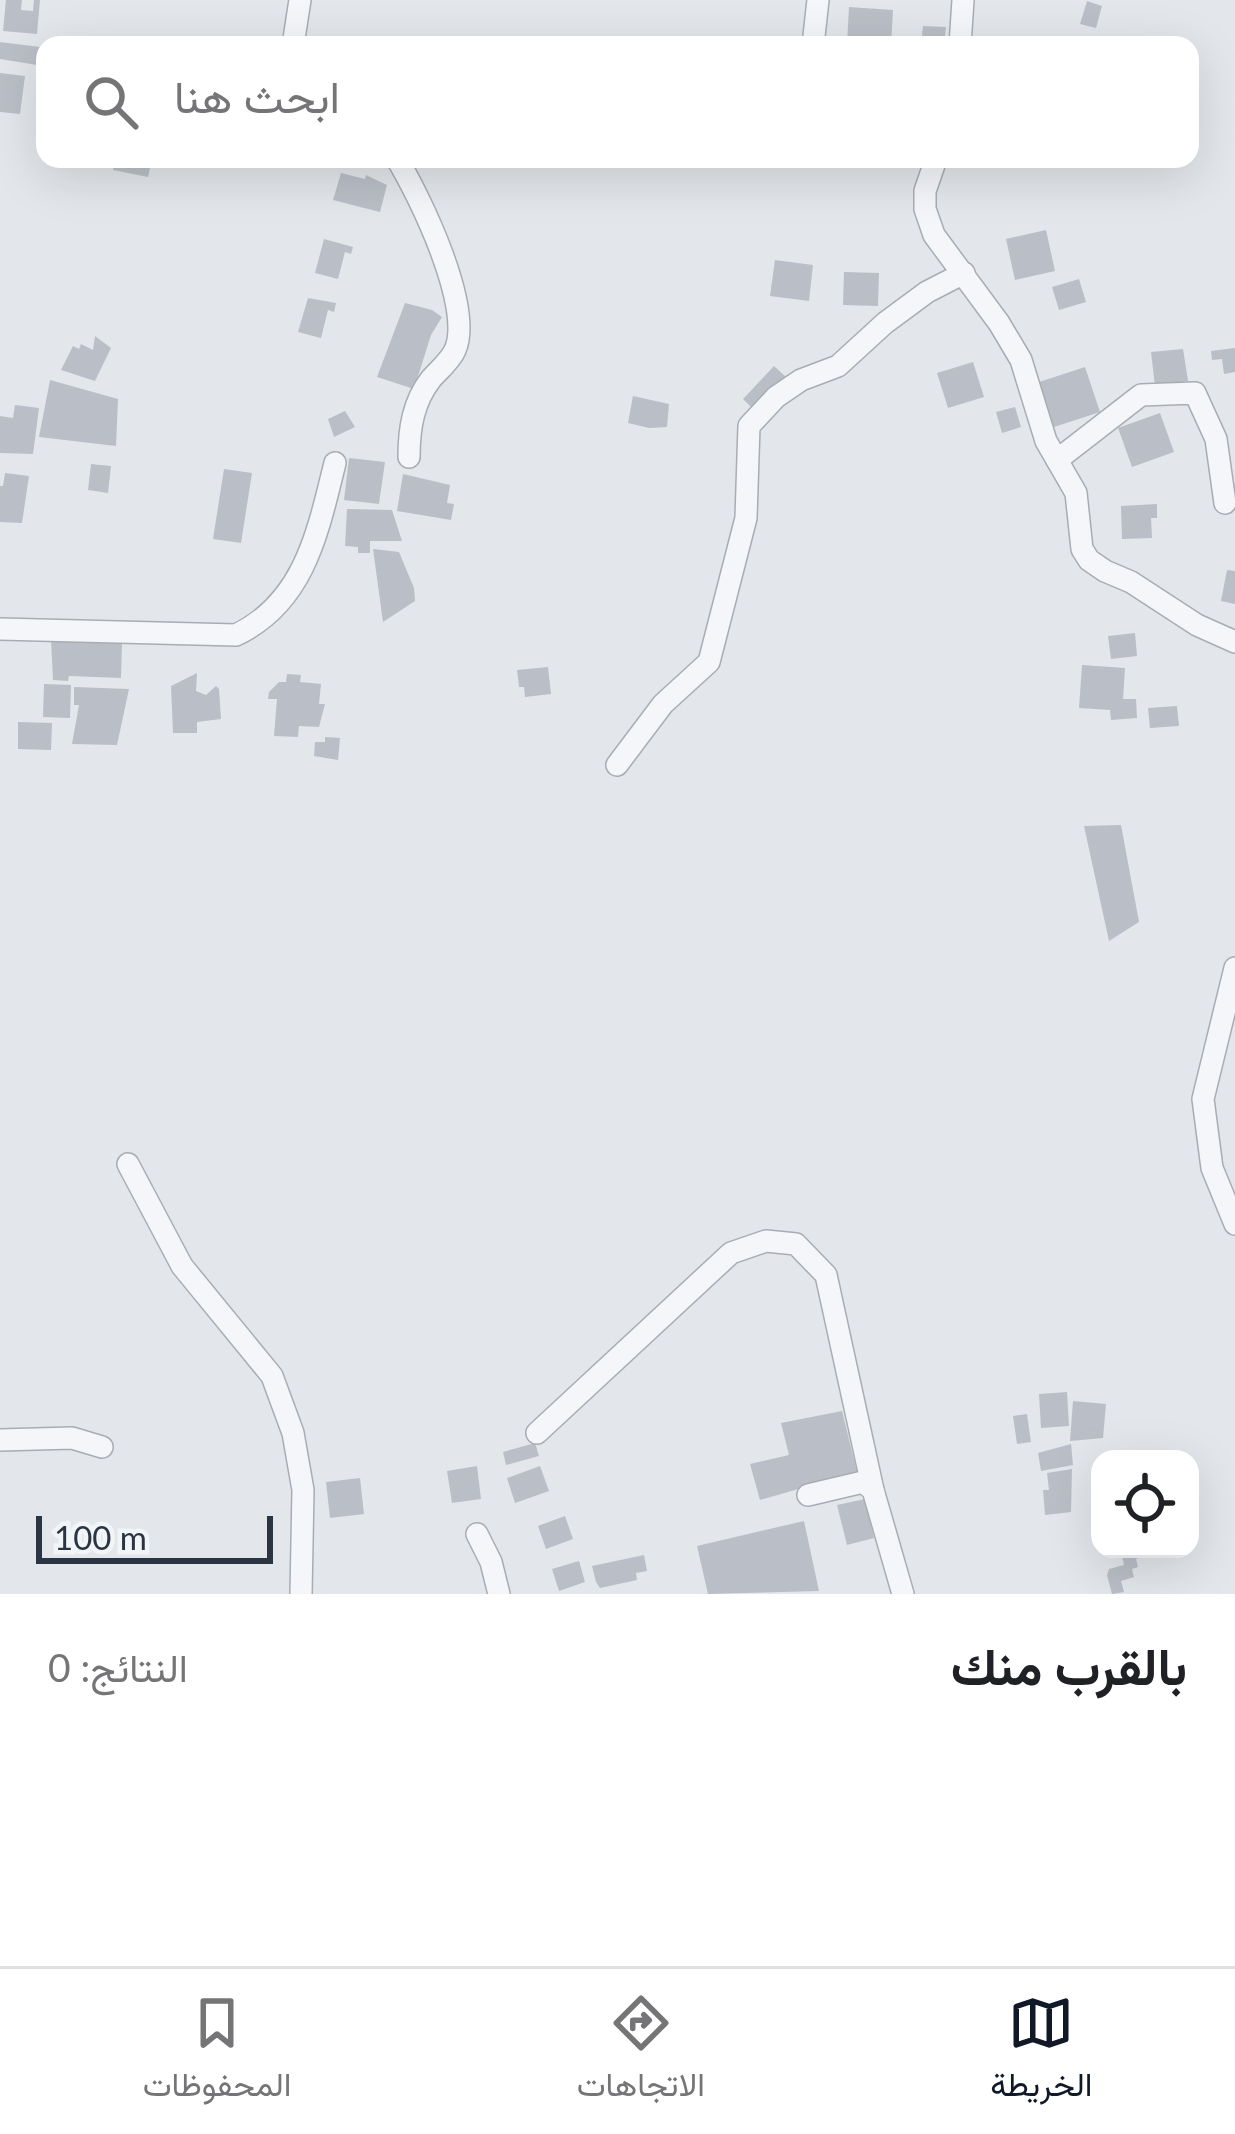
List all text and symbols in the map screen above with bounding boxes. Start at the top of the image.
search box [36,36,1199,168]
icon: search [78,69,144,135]
text: ابحث هنا [174,69,340,123]
map controls [1091,1450,1199,1558]
button: locate [1091,1450,1199,1558]
scale bar [36,1510,273,1563]
text: 100 m [54,1517,147,1557]
text: بالقرب منك [951,1635,1187,1696]
text: النتائج: 0 [48,1644,188,1690]
tab: المحفوظات [143,1990,291,2114]
tab: الاتجاهات [577,1990,705,2114]
tab: الخريطة [990,1990,1092,2114]

